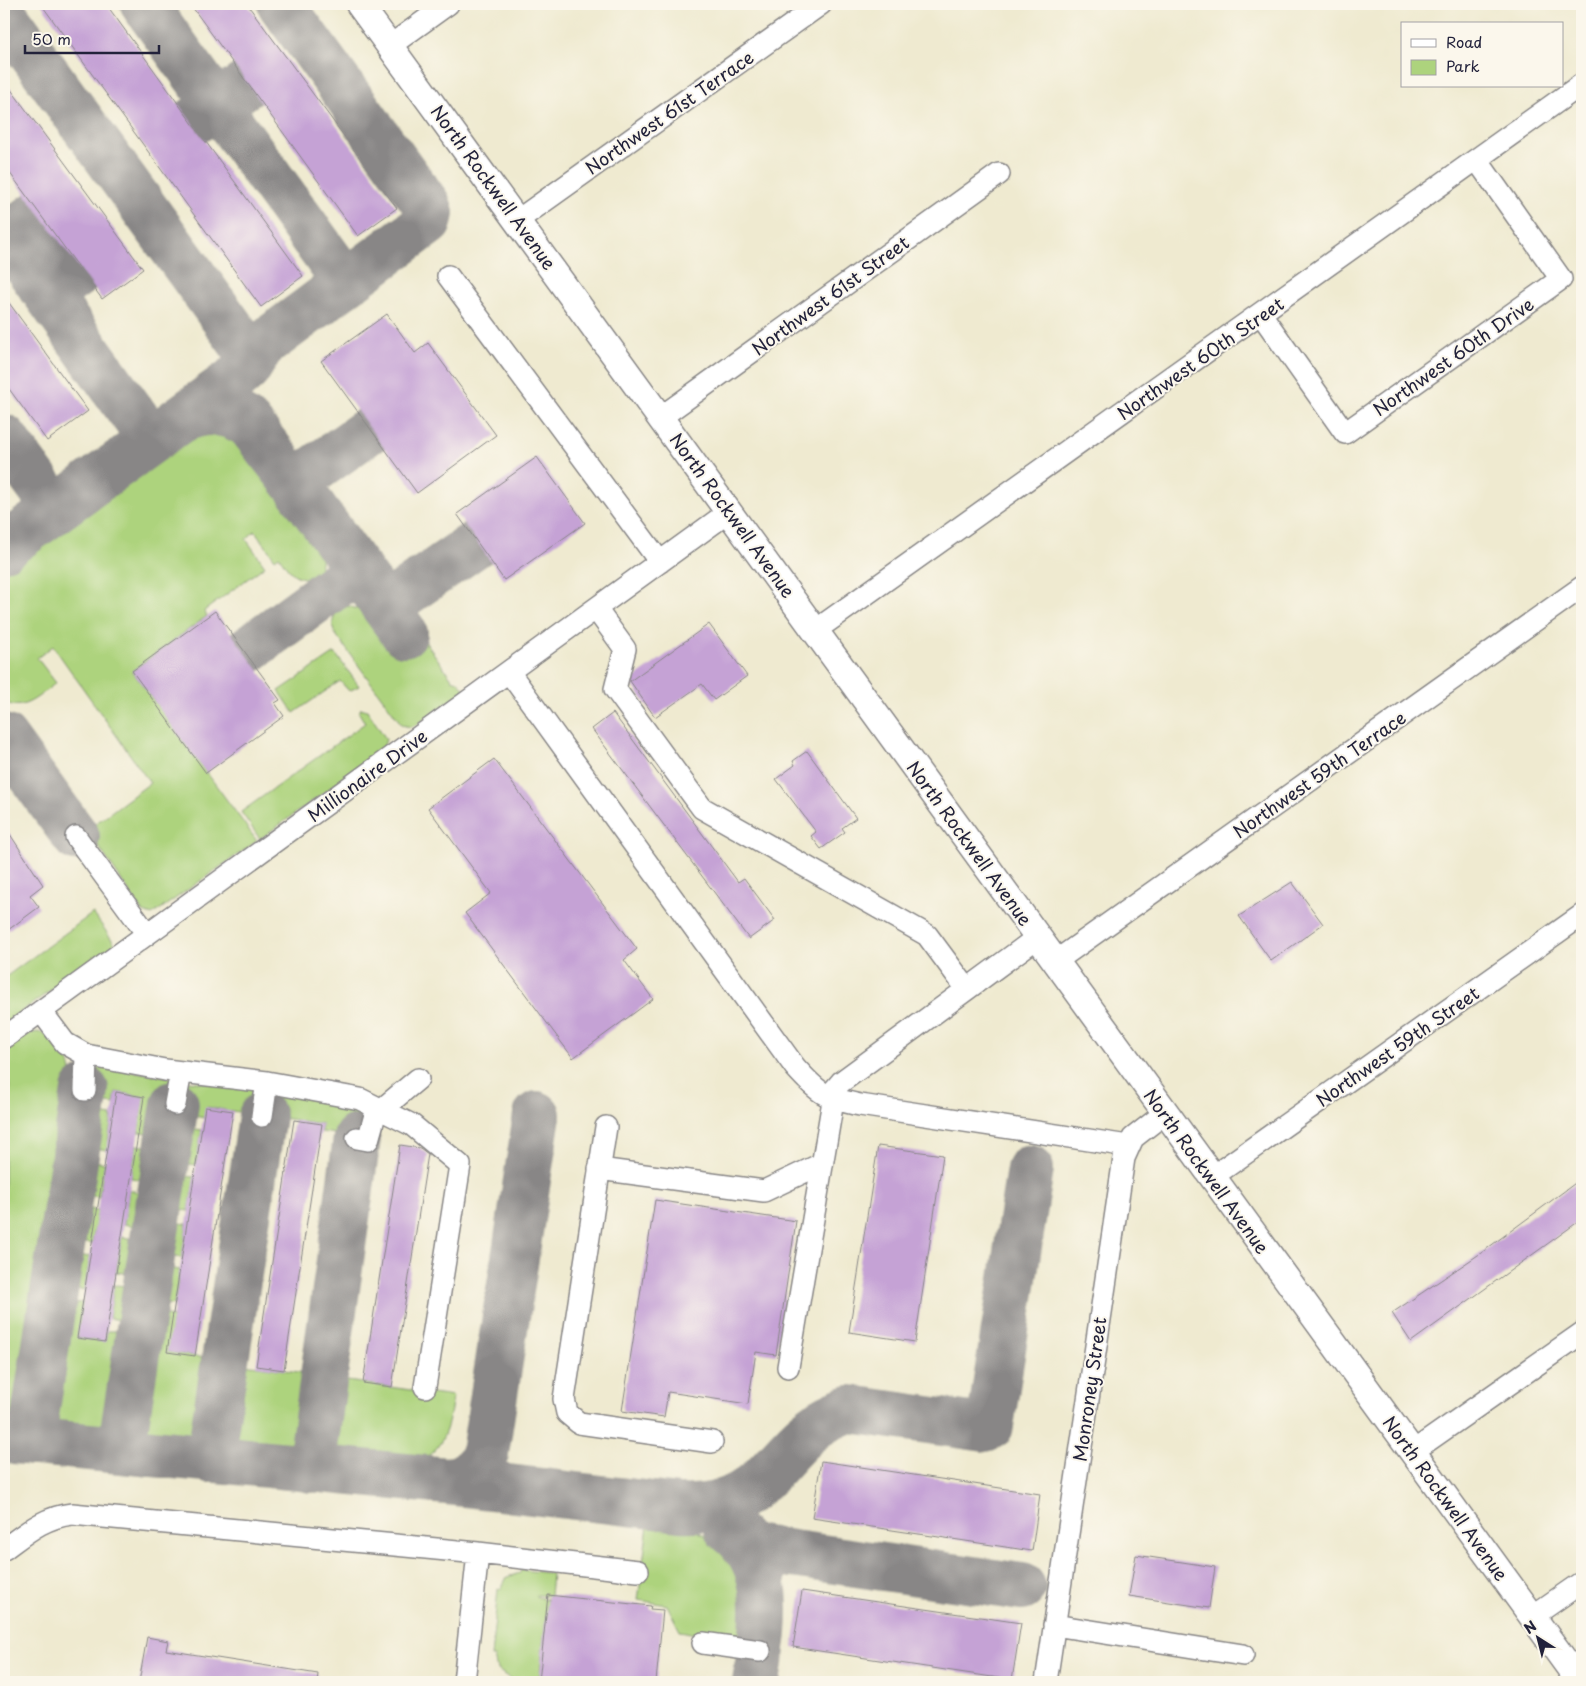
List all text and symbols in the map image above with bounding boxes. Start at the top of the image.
scale bar [25,22,159,54]
legend [1401,22,1564,88]
text: 50 m [32,27,71,50]
text: Road [1446,30,1482,53]
street label: Northwest 61st Terrace [579,44,759,180]
text: Park [1446,54,1480,77]
street label: North Rockwell Avenue [425,99,563,275]
street label: Northwest 61st Street [746,229,914,361]
street label: Northwest 60th Street [1111,290,1289,426]
street label: Northwest 60th Drive [1367,290,1539,422]
street label: North Rockwell Avenue [664,427,802,603]
street label: Northwest 59th Terrace [1227,704,1411,844]
street label: Millionaire Drive [301,722,433,828]
street label: North Rockwell Avenue [901,755,1039,931]
street label: Northwest 59th Street [1310,979,1484,1113]
street label: North Rockwell Avenue [1138,1083,1276,1259]
street label: Monroney Street [1065,1315,1113,1463]
street label: North Rockwell Avenue [1377,1410,1515,1586]
north arrow [1514,1614,1564,1664]
text: N [1519,1615,1541,1639]

